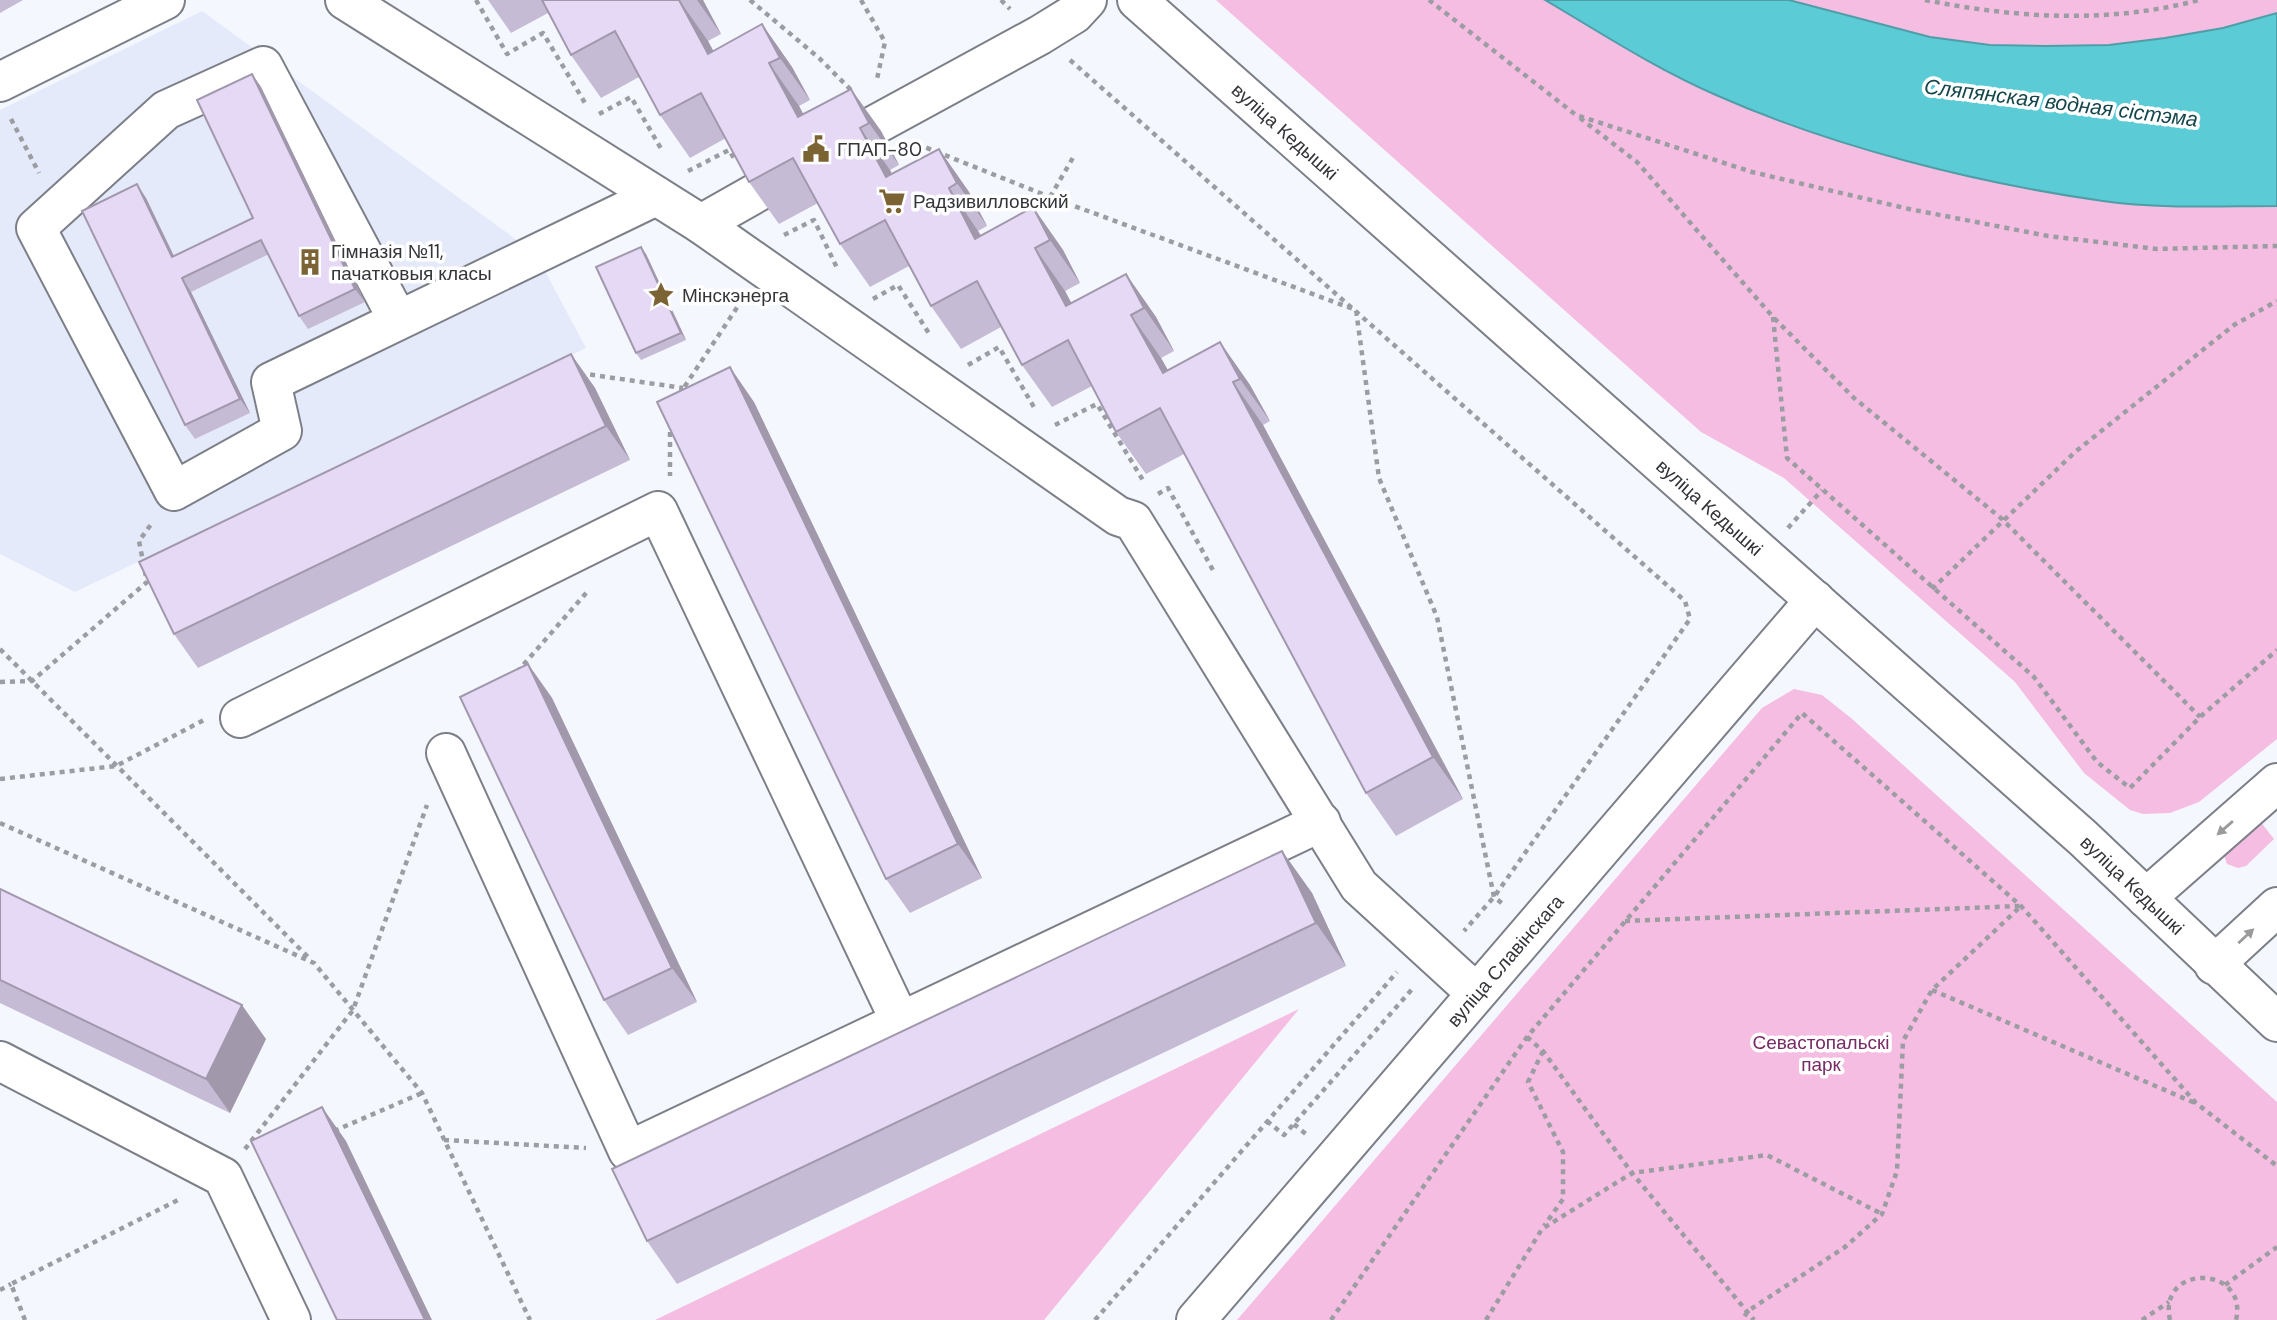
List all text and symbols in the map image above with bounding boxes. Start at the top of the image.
water label: Сляпянская водная сістэма [1923,72,2199,134]
street label: вуліца Кедышкі [1227,77,1344,185]
public building icon: ГПАП-80 [801,134,831,164]
place label: ГПАП-80 [837,137,922,162]
supermarket icon: Радзивилловский [877,186,907,216]
place label: Радзивилловский [913,189,1069,214]
place label: Гімназія №11, пачатковыя класы [331,239,492,286]
building icon: Гімназія №11, пачатковыя класы [295,247,325,277]
place icon: Мінскэнерга [646,280,676,310]
place label: Мінскэнерга [682,283,789,308]
street label: вуліца Кедышкі [1651,453,1768,561]
one-way arrow [2217,820,2234,835]
street label: вуліца Кедышкі [2075,830,2190,940]
street label: вуліца Славінскага [1441,889,1569,1032]
one-way arrow [2237,928,2254,944]
park label: Севастопальскі парк [1752,1030,1890,1077]

